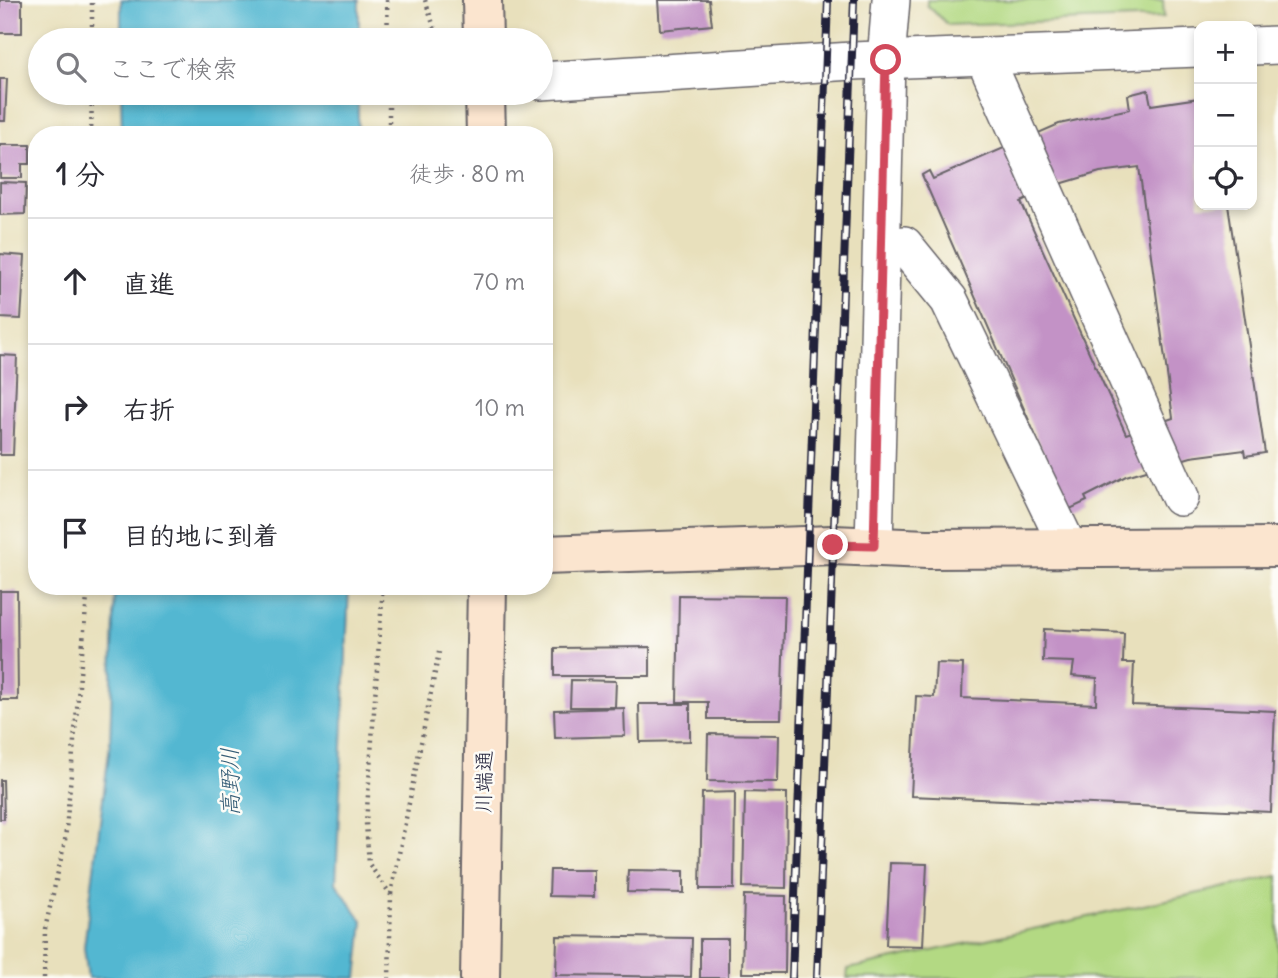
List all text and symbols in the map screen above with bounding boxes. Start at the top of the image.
map controls [1194,21,1257,210]
button: + [1194,21,1257,84]
search box [28,28,553,105]
route start [870,44,901,75]
icon: search [52,48,90,86]
text: ここで検索 [108,52,238,85]
button: − [1194,84,1257,147]
button: locate [1194,147,1257,210]
text: 1 分 [56,155,105,193]
text: 徒歩 · 80 m [409,159,525,188]
icon: ahead [56,262,94,300]
text: 直進 [123,267,175,300]
text: 70 m [473,267,525,296]
icon: right [56,388,94,426]
text: 右折 [123,393,175,426]
text: 10 m [475,393,525,422]
icon: arrive [56,514,94,552]
text: 目的地に到着 [123,519,279,552]
route end [817,529,848,560]
water label: 高野川 [214,747,245,817]
street label: 川端通 [469,750,498,814]

